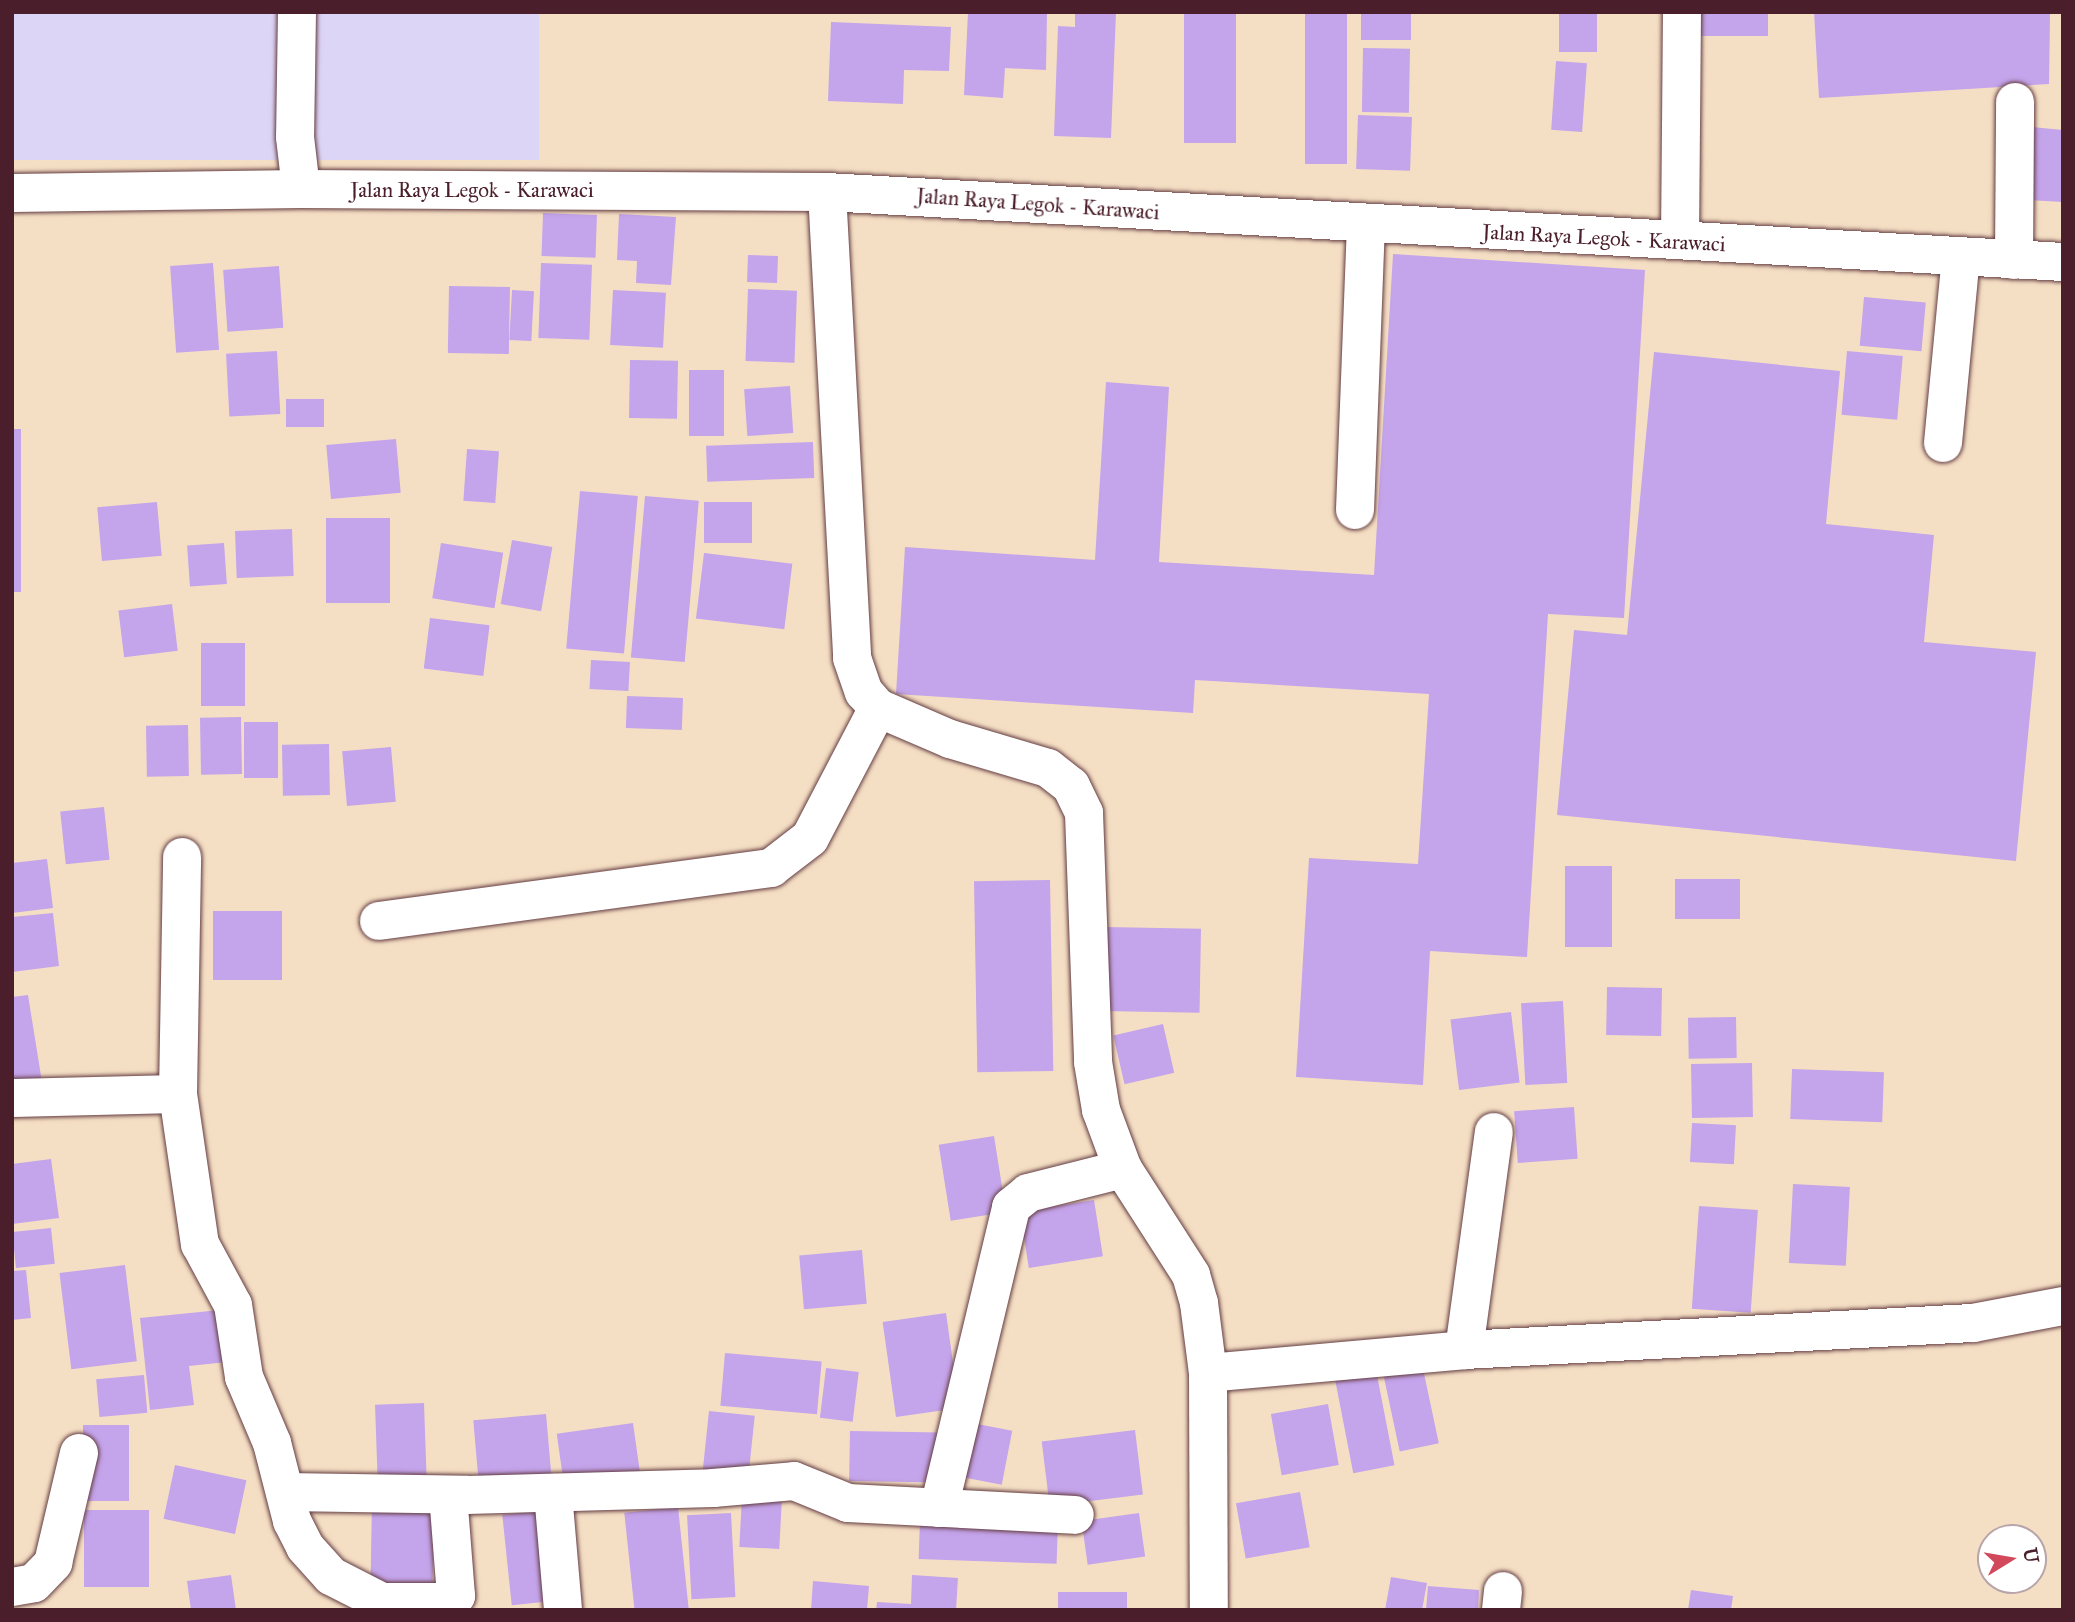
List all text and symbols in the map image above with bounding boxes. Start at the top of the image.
street label: Jalan Raya Legok - Karawaci [350,177,594,203]
street label: Jalan Raya Legok - Karawaci [916,183,1160,225]
street label: Jalan Raya Legok - Karawaci [1482,219,1726,257]
north arrow [1977,1524,2047,1594]
text: U [2018,1546,2044,1565]

